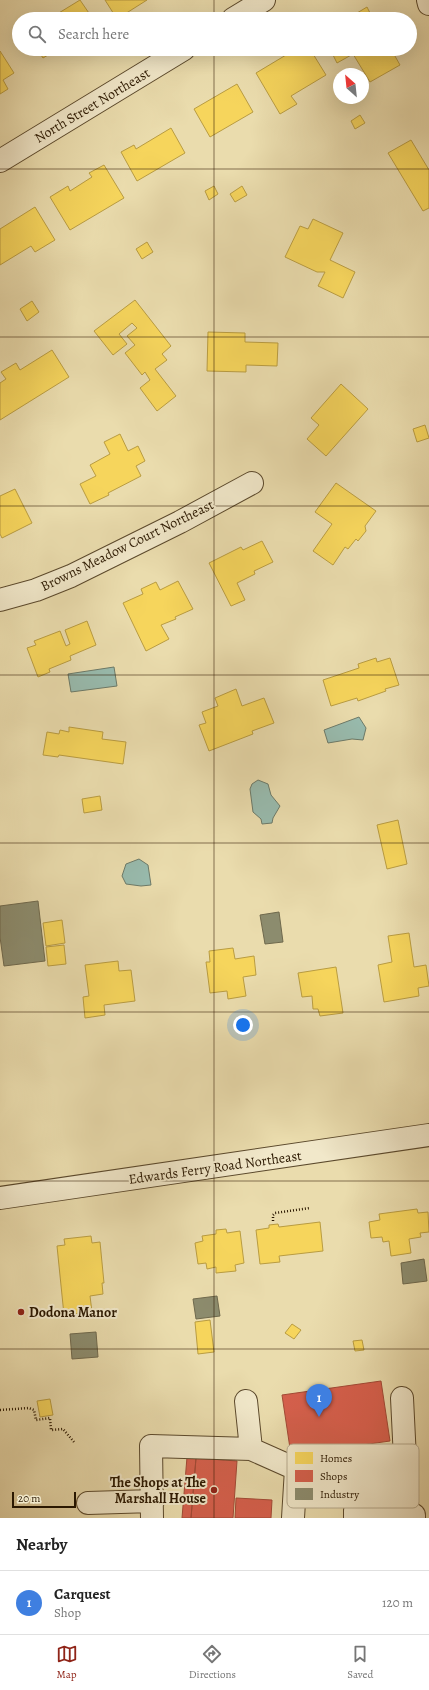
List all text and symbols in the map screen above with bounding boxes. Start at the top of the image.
search box [12,12,417,56]
icon: search [26,23,48,45]
text: Search here [58,24,129,44]
street label: North Street Northeast [31,63,154,147]
north arrow [333,68,369,104]
street label: Browns Meadow Court Northeast [37,495,217,596]
your location [233,1015,253,1035]
street label: Edwards Ferry Road Northeast [127,1146,303,1189]
place label: Dodona Manor [29,1303,117,1322]
marker: Dodona Manor [16,1307,26,1317]
pin: 1 [306,1384,332,1417]
legend [287,1444,419,1508]
text: Homes [320,1451,352,1466]
text: Shops [320,1469,347,1484]
place label: The Shops at The Marshall House [110,1473,207,1508]
marker: The Shops at The Marshall House [209,1485,219,1495]
text: Industry [320,1487,359,1502]
scale bar [12,1490,76,1509]
text: 20 m [18,1491,40,1506]
text: Nearby [16,1533,67,1556]
text: Carquest [54,1584,110,1604]
text: 1 [27,1594,31,1611]
text: 120 m [382,1594,413,1611]
text: Shop [54,1604,81,1621]
tab: Map [56,1643,78,1682]
tab: Directions [189,1643,236,1682]
tab: Saved [347,1643,373,1682]

